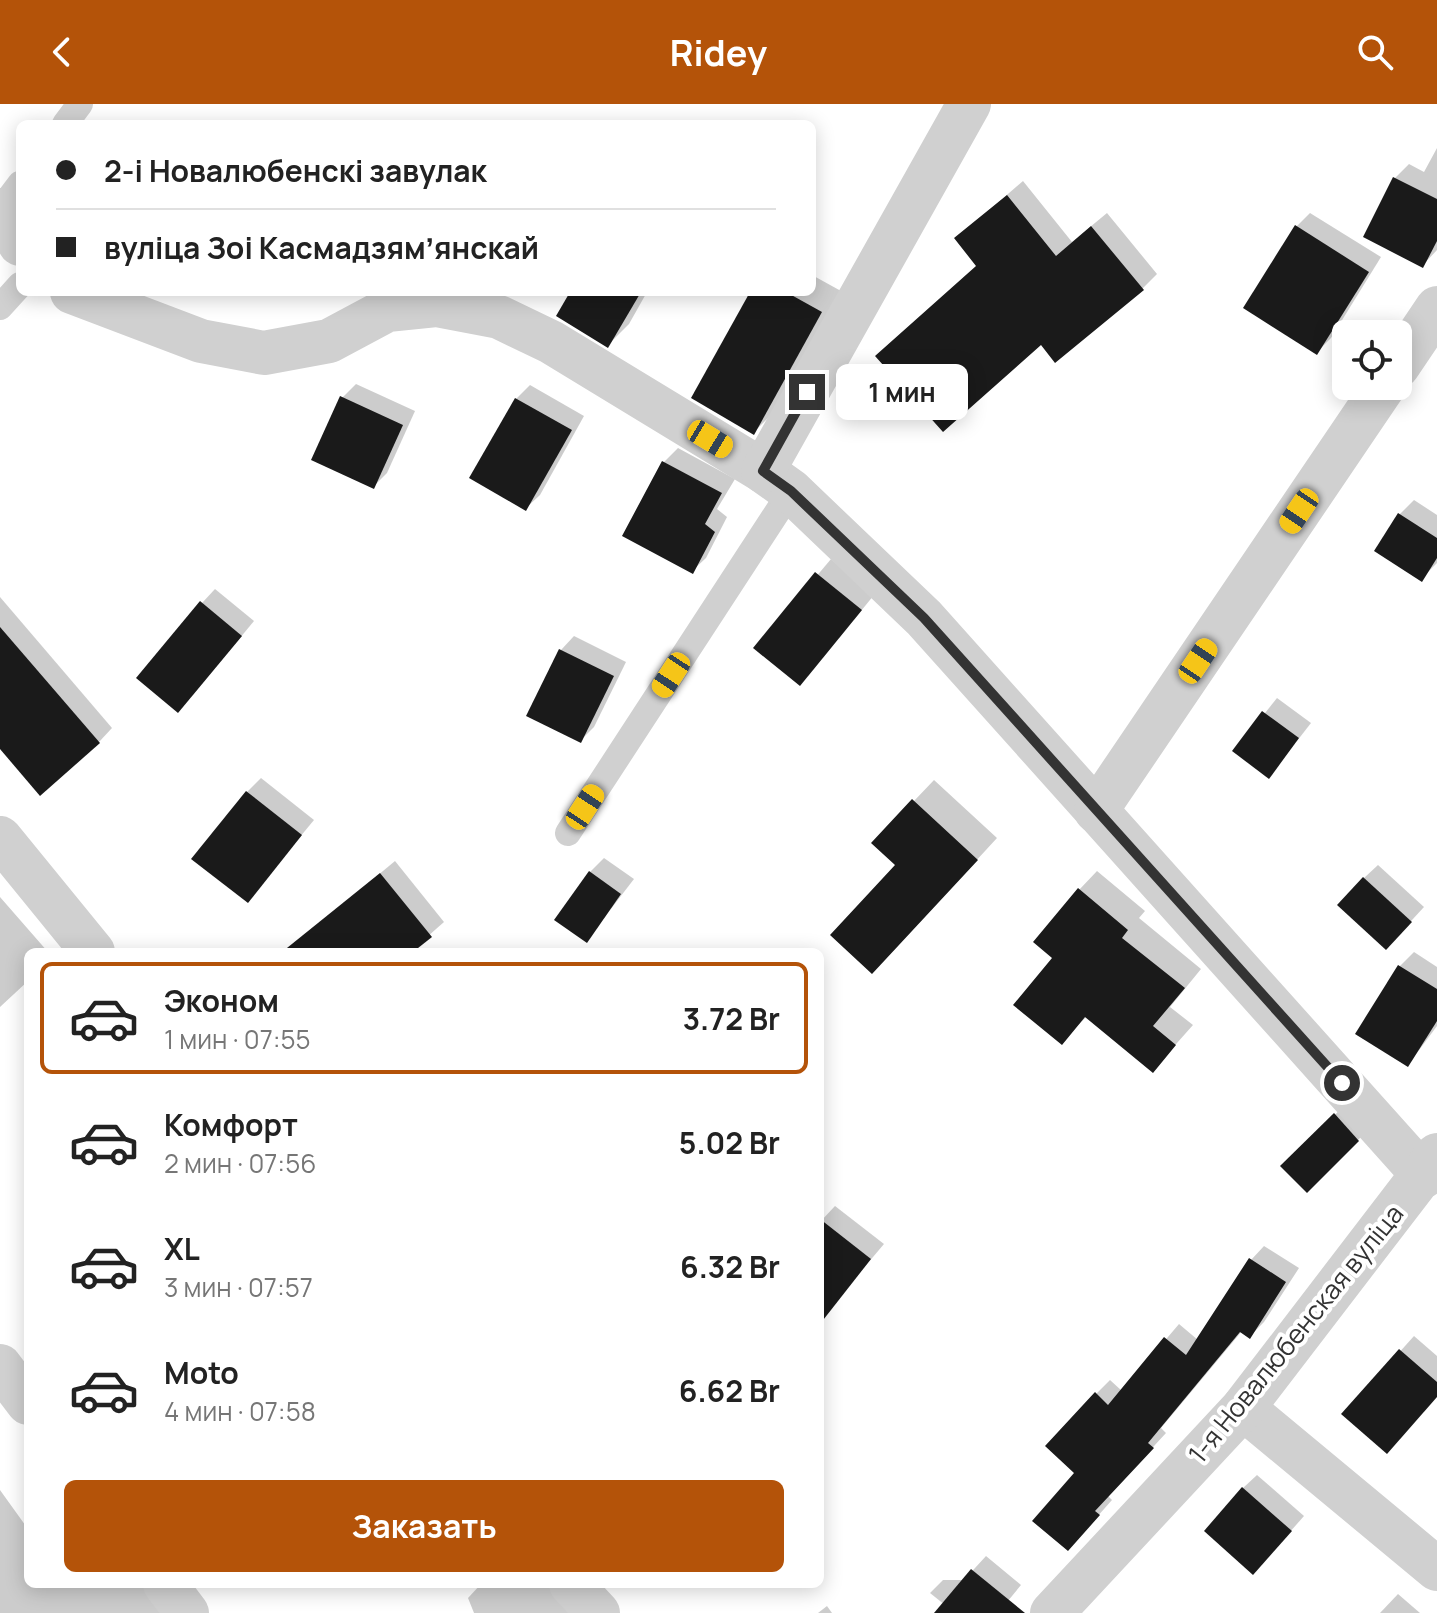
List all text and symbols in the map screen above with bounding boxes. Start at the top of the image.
text: Ridey [670,28,767,77]
icon: back [40,30,84,74]
icon: search [1353,30,1397,74]
text: 2-і Новалюбенскі завулак [104,150,487,191]
text: вуліца Зоі Касмадзямʼянскай [104,227,539,268]
map controls [1332,320,1412,400]
button: locate [1332,320,1412,400]
callout: 1 мин [835,364,967,420]
route end [789,374,825,410]
text: 1 мин [868,374,936,410]
car [683,416,737,462]
car [1276,484,1322,538]
car [1175,634,1221,688]
car [648,648,694,702]
car [562,780,608,834]
text: Эконом [164,980,279,1021]
icon: car [68,982,140,1054]
text: 3.72 Br [683,998,780,1039]
text: 1 мин · 07:55 [164,1021,310,1057]
route start [1324,1065,1360,1101]
text: Комфорт [164,1104,298,1145]
icon: car [68,1106,140,1178]
text: 5.02 Br [679,1122,780,1163]
text: 2 мин · 07:56 [164,1145,316,1181]
street label: 1-я Новалюбенская вуліца [1179,1196,1411,1470]
text: XL [164,1228,200,1269]
icon: car [68,1230,140,1302]
text: 6.32 Br [680,1246,780,1287]
text: 3 мин · 07:57 [164,1269,313,1305]
text: Moto [164,1352,239,1393]
icon: car [68,1354,140,1426]
text: 6.62 Br [679,1370,780,1411]
text: 4 мин · 07:58 [164,1393,316,1429]
button: Заказать [64,1480,784,1572]

